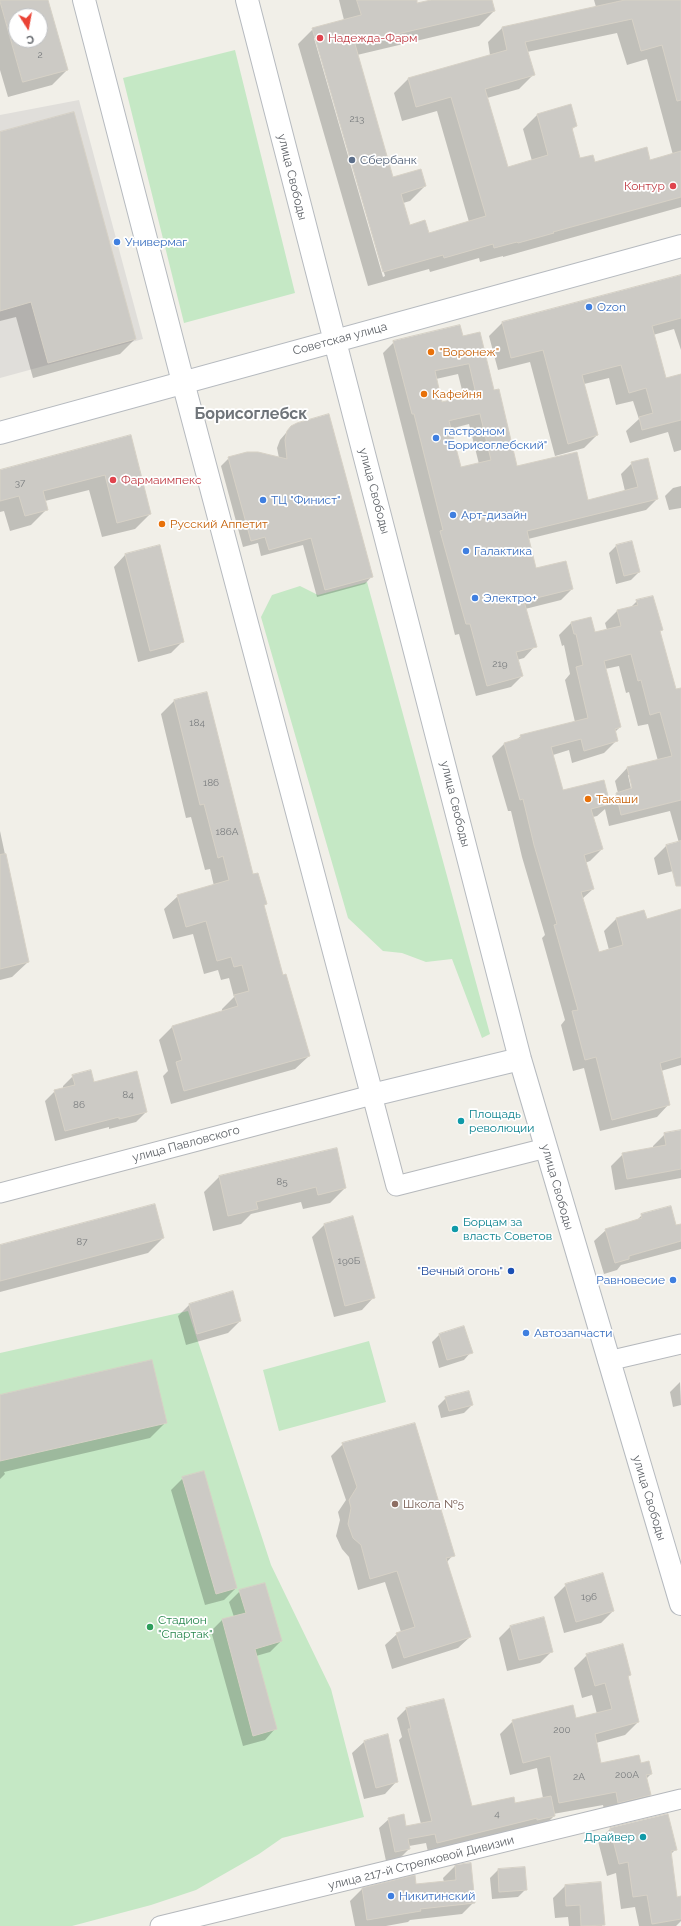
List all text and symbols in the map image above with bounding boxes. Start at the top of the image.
north arrow [8,8,48,48]
place label: Надежда-Фарм [328,31,417,45]
text: С [25,32,35,46]
marker: Надежда-Фарм [315,33,325,43]
house number: 2 [37,49,43,61]
house number: 213 [350,113,364,125]
street label: улица Свободы [274,132,310,222]
place label: Сбербанк [360,153,417,167]
marker: Сбербанк [347,155,357,165]
place label: Контур [624,179,665,193]
marker: Контур [668,181,678,191]
place label: Универмаг [125,235,187,249]
marker: Универмаг [112,237,122,247]
place label: Ozon [597,300,626,314]
marker: Ozon [584,302,594,312]
street label: Советская улица [291,319,389,359]
place label: "Воронеж" [439,345,499,359]
marker: "Воронеж" [426,347,436,357]
place label: Кафейня [432,387,482,401]
marker: Кафейня [419,389,429,399]
district label: Борисоглебск [195,404,307,424]
place label: гастроном "Борисоглебский" [444,424,547,452]
marker: гастроном "Борисоглебский" [431,433,441,443]
street label: улица Свободы [356,446,392,536]
place label: Фармаимпекс [121,473,201,487]
marker: Фармаимпекс [108,475,118,485]
house number: 37 [15,477,25,489]
place label: ТЦ "Финист" [271,493,340,507]
marker: ТЦ "Финист" [258,495,268,505]
place label: Арт-дизайн [461,508,527,522]
marker: Арт-дизайн [448,510,458,520]
place label: Русский Аппетит [170,517,268,531]
marker: Русский Аппетит [157,519,167,529]
place label: Галактика [474,544,532,558]
marker: Галактика [461,546,471,556]
place label: Электро+ [483,591,537,605]
marker: Электро+ [470,593,480,603]
house number: 219 [492,658,508,670]
house number: 184 [189,717,205,729]
street label: улица Свободы [437,759,473,849]
house number: 186 [203,777,219,789]
place label: Такаши [596,792,638,806]
marker: Такаши [583,794,593,804]
house number: 186А [216,826,238,838]
house number: 84 [122,1089,134,1101]
house number: 86 [73,1099,85,1111]
place label: Площадь революции [469,1107,534,1135]
marker: Площадь революции [456,1116,466,1126]
street label: улица Павловского [131,1123,241,1165]
street label: улица Свободы [538,1143,576,1231]
house number: 85 [276,1176,288,1188]
place label: Борцам за власть Советов [463,1215,552,1243]
marker: Борцам за власть Советов [450,1224,460,1234]
house number: 87 [76,1236,88,1248]
house number: 190Б [338,1255,360,1267]
place label: "Вечный огонь" [417,1264,503,1278]
marker: "Вечный огонь" [506,1266,516,1276]
place label: Равновесие [596,1273,665,1287]
marker: Равновесие [668,1275,678,1285]
place label: Автозапчасти [534,1326,612,1340]
marker: Автозапчасти [521,1328,531,1338]
street label: улица Свободы [629,1454,669,1542]
place label: Школа №5 [403,1497,464,1511]
marker: Школа №5 [390,1499,400,1509]
house number: 196 [581,1591,597,1603]
place label: Стадион "Спартак" [158,1613,212,1641]
marker: Стадион "Спартак" [145,1622,155,1632]
house number: 200 [553,1724,571,1736]
house number: 200А [615,1769,639,1781]
house number: 2А [573,1771,585,1783]
house number: 4 [494,1808,500,1820]
place label: Драйвер [584,1830,635,1844]
marker: Драйвер [638,1832,648,1842]
street label: улица 217-й Стрелковой Дивизии [327,1833,515,1893]
place label: Никитинский [399,1889,475,1903]
marker: Никитинский [386,1891,396,1901]

